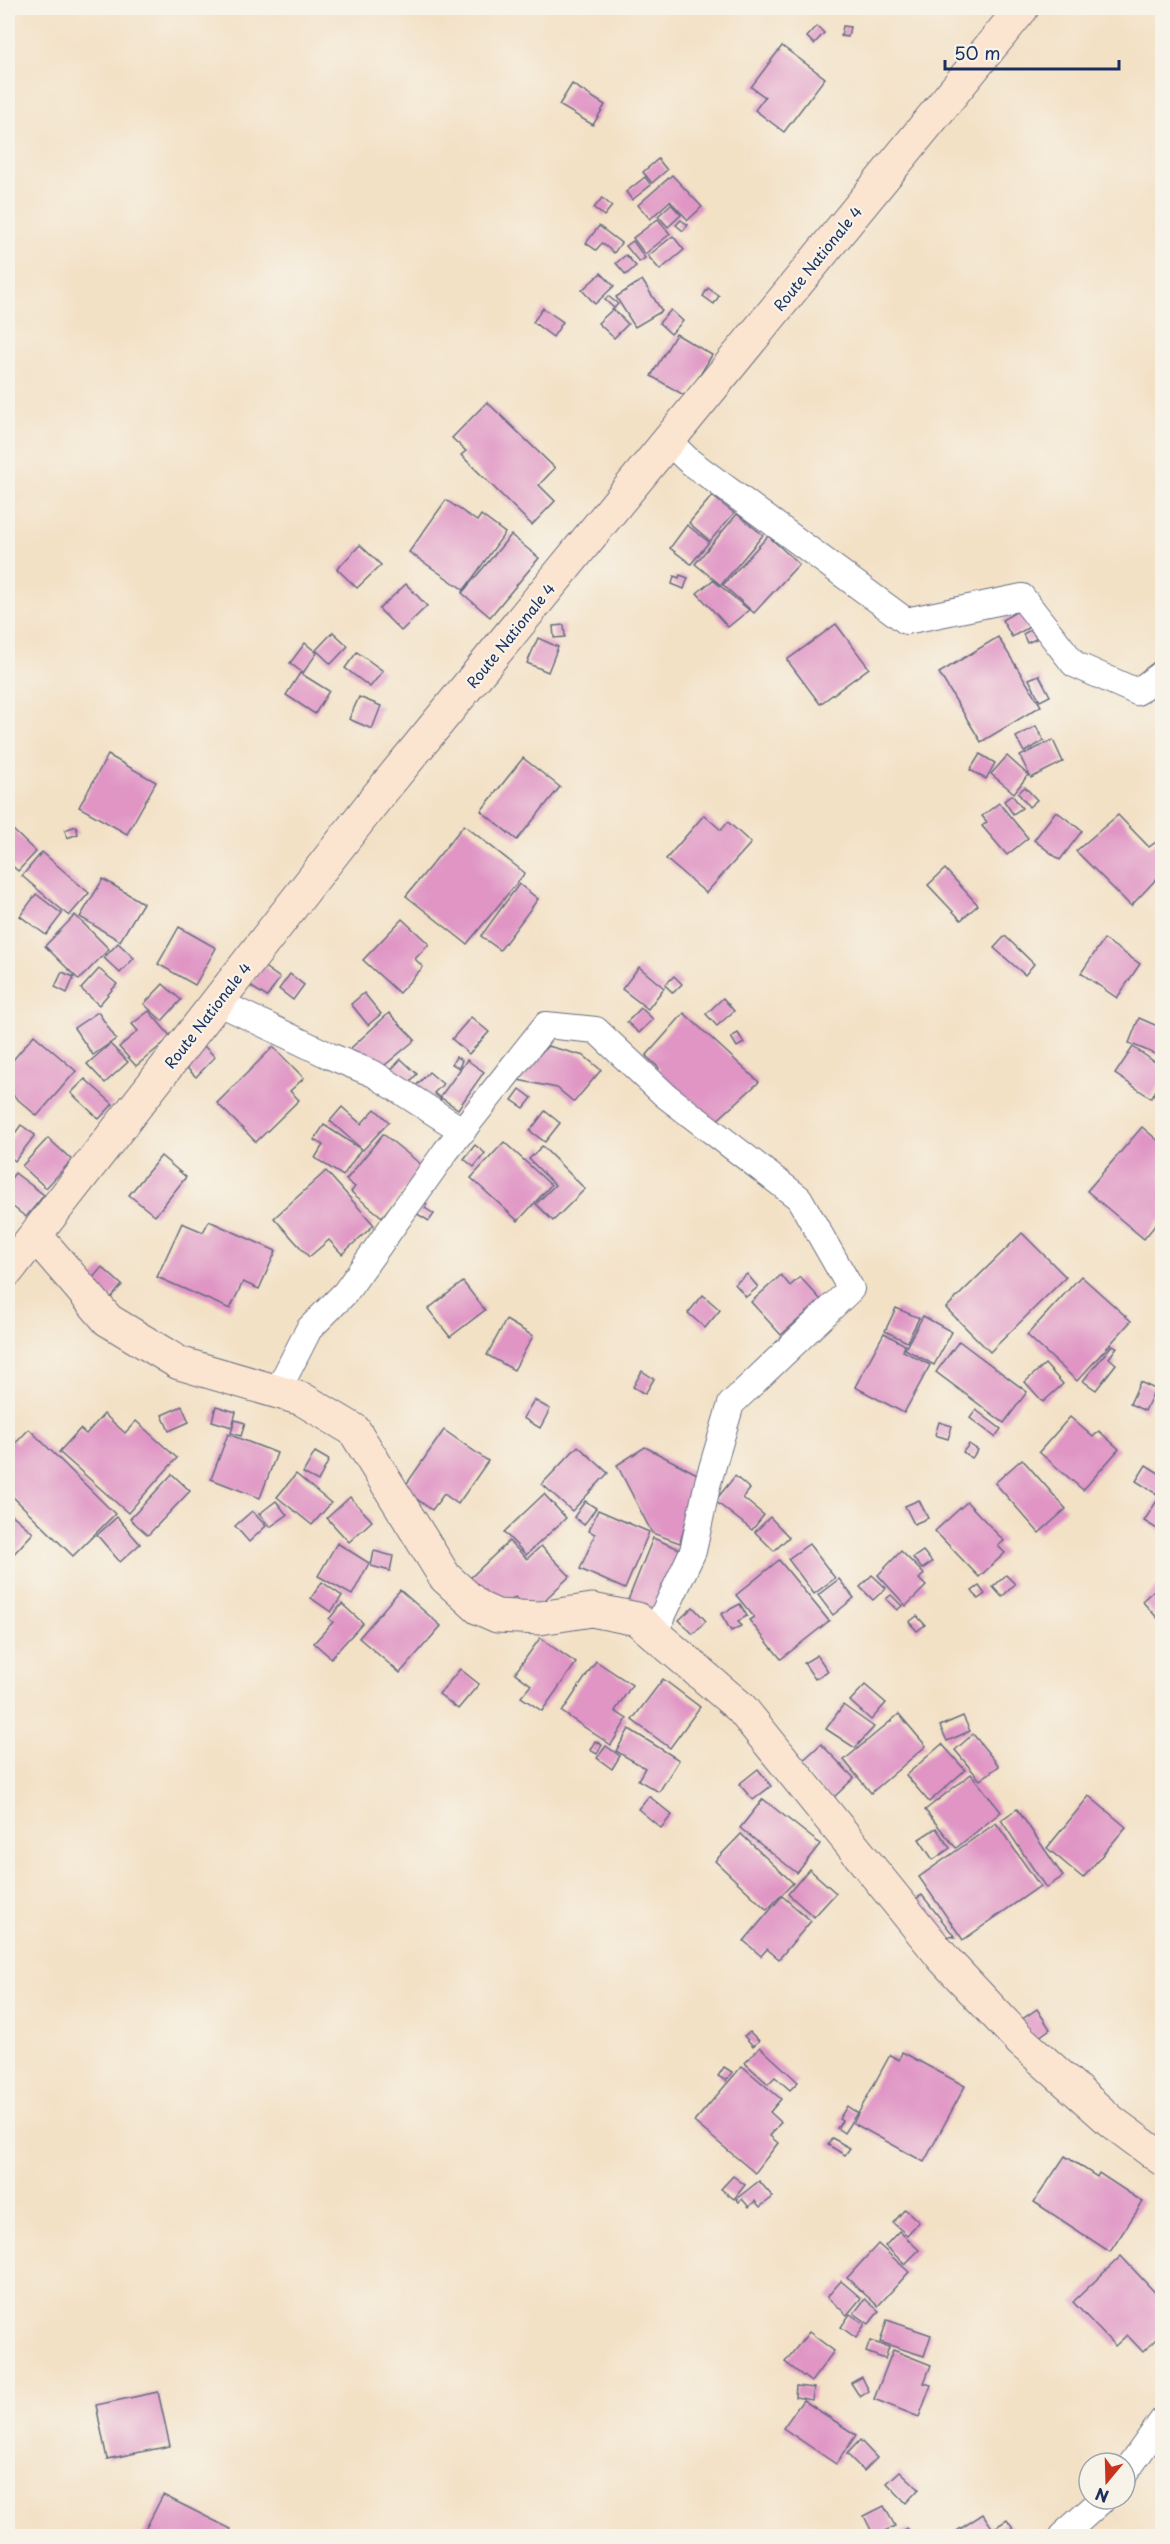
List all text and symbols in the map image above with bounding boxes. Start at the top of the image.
scale bar [945,33,1119,71]
text: 50 m [954,39,1001,66]
street label: Route Nationale 4 [767,200,867,316]
street label: Route Nationale 4 [460,577,560,693]
street label: Route Nationale 4 [158,957,256,1073]
north arrow [1077,2451,1137,2511]
text: N [1092,2483,1112,2510]

